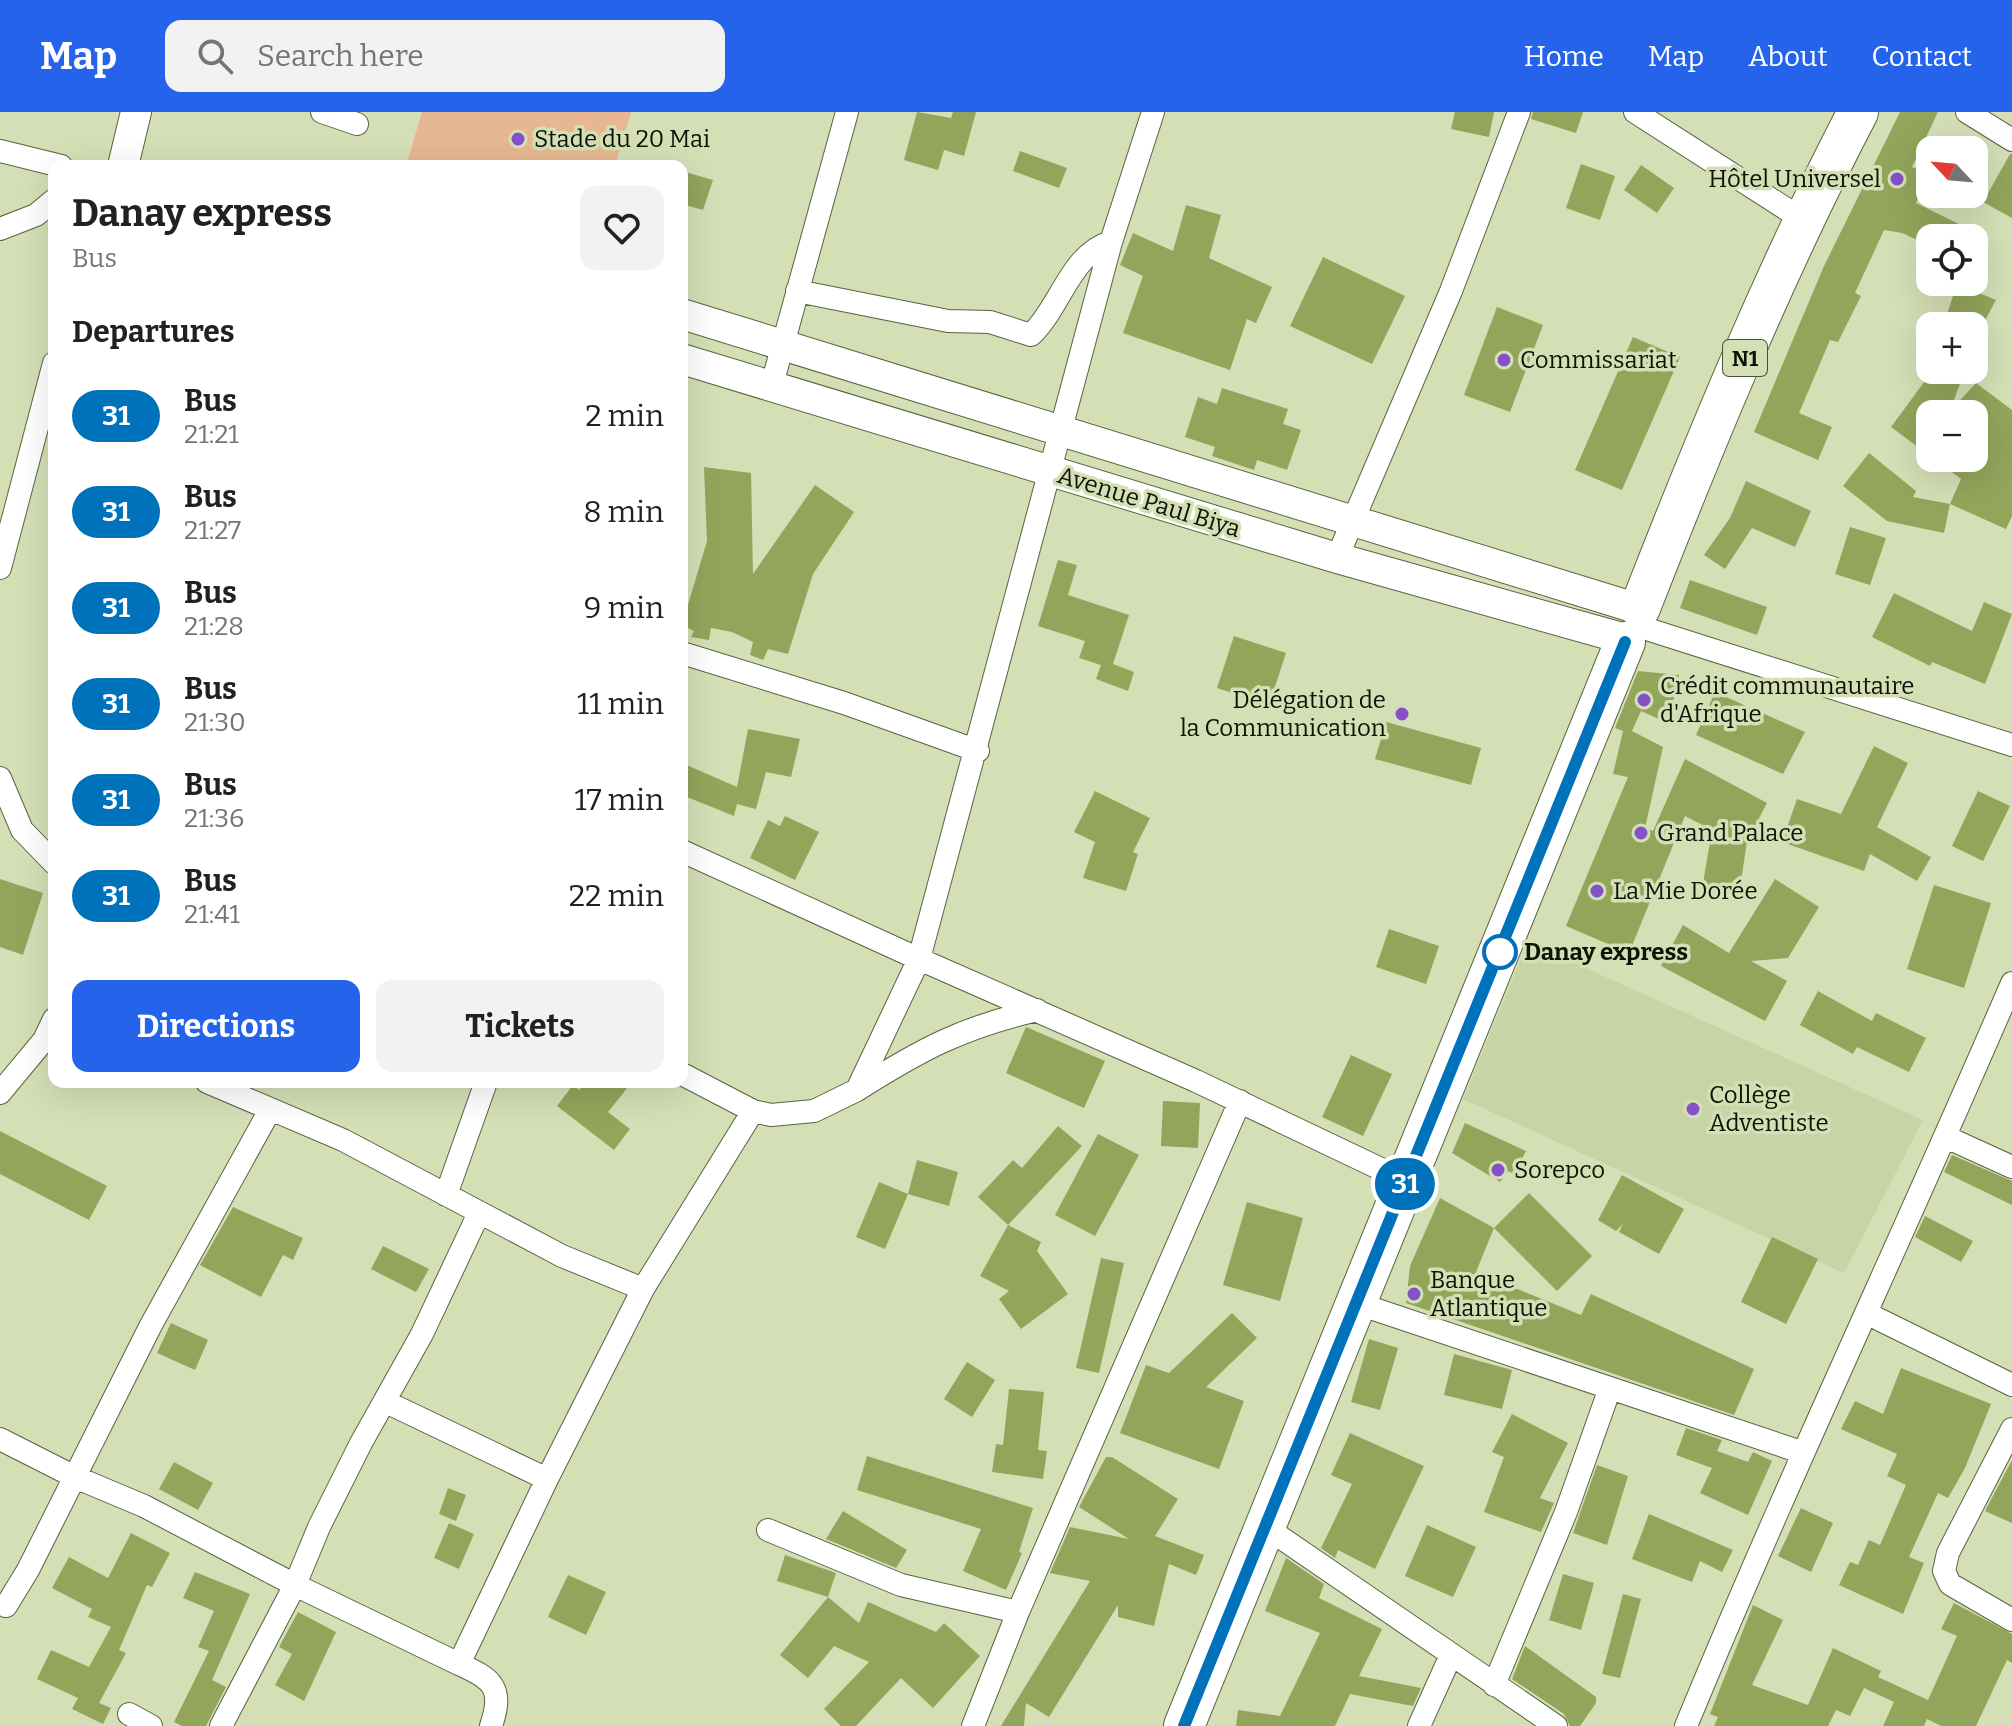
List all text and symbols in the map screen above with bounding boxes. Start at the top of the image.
search box [165,20,725,92]
text: Map [40,33,117,79]
icon: search [193,34,237,78]
text: Search here [257,38,424,74]
text: Home [1524,40,1604,73]
text: Map [1648,40,1704,73]
text: About [1748,40,1828,73]
text: Contact [1872,40,1972,73]
place label: Stade du 20 Mai [534,125,710,153]
marker: Stade du 20 Mai [509,130,527,148]
north arrow [1916,136,1988,208]
map controls [1916,136,1988,472]
place label: Hôtel Universel [1708,165,1881,193]
marker: Hôtel Universel [1888,170,1906,188]
button: heart [580,186,664,270]
text: Danay express [72,190,332,236]
button: locate [1916,224,1988,296]
text: Bus [72,243,117,274]
button: + [1916,312,1988,384]
text: Departures [72,314,235,350]
road number: N1 [1723,340,1767,376]
place label: Commissariat [1520,346,1677,374]
marker: Commissariat [1495,351,1513,369]
text: Bus [184,383,237,419]
text: 2 min [585,398,664,434]
text: 31 [102,399,130,432]
button: − [1916,400,1988,472]
text: 21:21 [184,419,239,450]
street label: Avenue Paul Biya [1054,461,1244,543]
text: Bus [184,479,237,515]
text: 8 min [583,494,664,530]
text: 31 [102,495,130,528]
text: 21:27 [184,515,241,546]
text: Bus [184,575,237,611]
text: 9 min [584,590,664,626]
text: 31 [102,591,130,624]
text: 21:28 [184,611,244,642]
text: Bus [184,671,237,707]
place label: Crédit communautaire d'Afrique [1660,672,1914,728]
text: 11 min [577,686,664,722]
place label: Délégation de la Communication [1180,686,1386,742]
text: 31 [102,687,130,720]
marker: Crédit communautaire d'Afrique [1635,691,1653,709]
marker: Délégation de la Communication [1393,705,1411,723]
text: 21:30 [184,707,246,738]
text: Bus [184,767,237,803]
text: 17 min [575,782,664,818]
text: 31 [102,783,130,816]
text: 21:36 [184,803,244,834]
place label: Grand Palace [1657,819,1803,847]
marker: Grand Palace [1632,824,1650,842]
text: Bus [184,863,237,899]
place label: La Mie Dorée [1613,877,1758,905]
text: 22 min [569,878,664,914]
text: 31 [102,879,130,912]
marker: La Mie Dorée [1588,882,1606,900]
text: 21:41 [184,899,240,930]
marker: Danay express [1483,935,1517,969]
place label: Danay express [1524,938,1688,966]
button: Directions [72,980,360,1072]
button: Tickets [376,980,664,1072]
place label: Collège Adventiste [1709,1081,1829,1137]
marker: Collège Adventiste [1684,1100,1702,1118]
place label: Sorepco [1514,1156,1605,1184]
line badge: 31 [1369,1158,1441,1210]
marker: Sorepco [1489,1161,1507,1179]
text: 31 [1391,1167,1419,1200]
place label: Banque Atlantique [1430,1266,1547,1322]
marker: Banque Atlantique [1405,1285,1423,1303]

